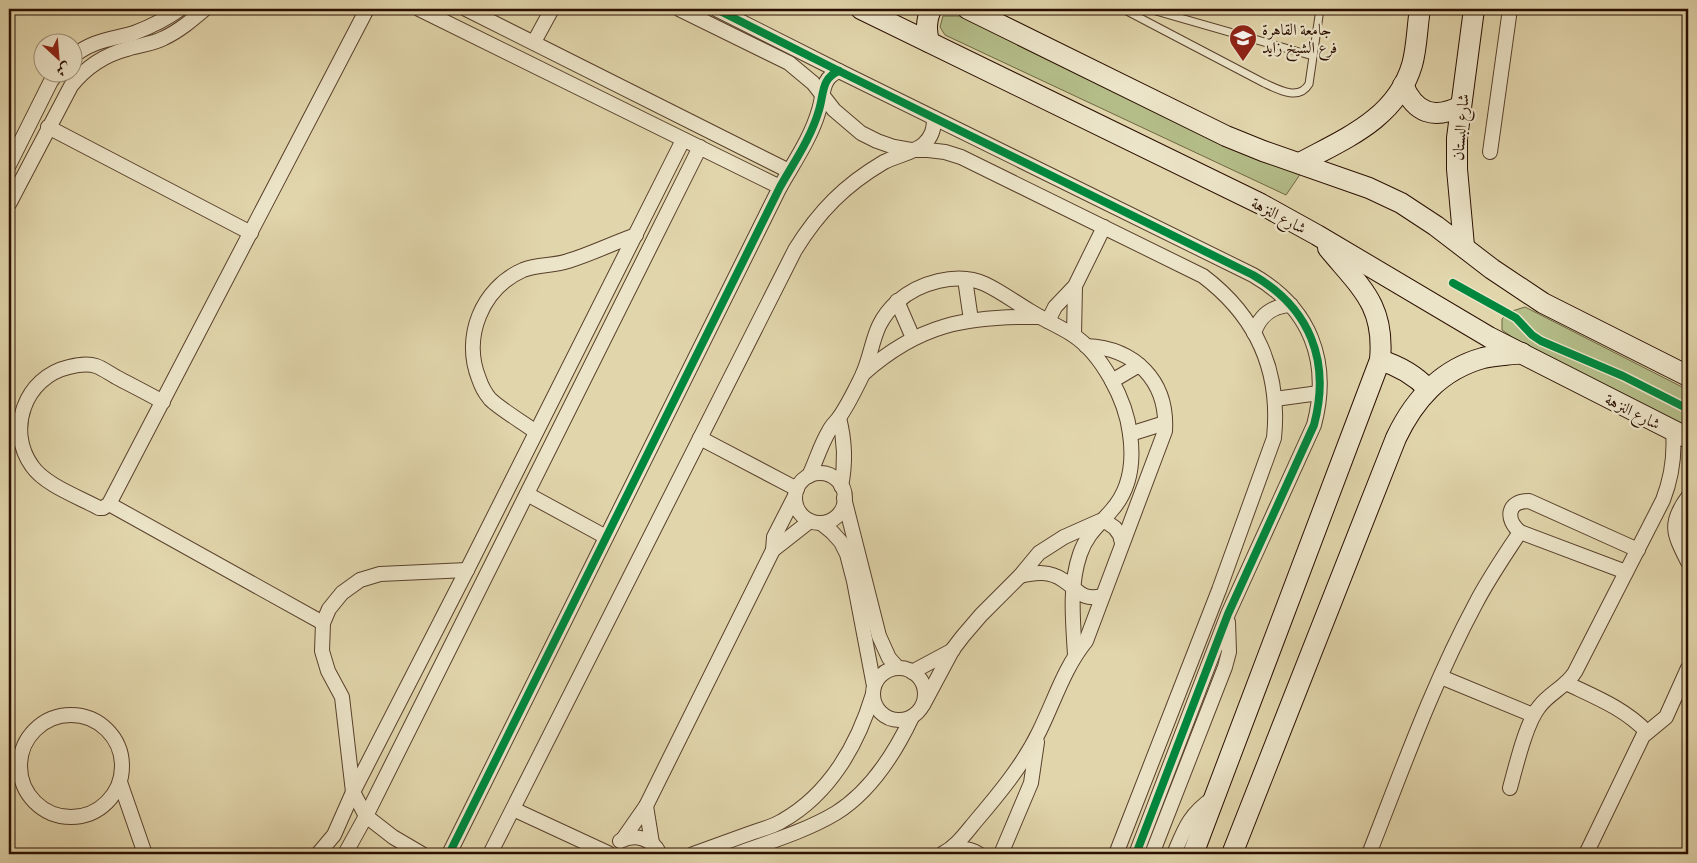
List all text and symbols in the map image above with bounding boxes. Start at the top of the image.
place label: جامعة القاهرة فرع الشيخ زايد [1262,20,1337,62]
school or university icon: جامعة القاهرة فرع الشيخ زايد [1228,23,1258,62]
north arrow [32,32,82,82]
text: ش [53,58,73,80]
street label: شارع البستان [1448,93,1477,162]
street label: شارع النزهة [1246,193,1309,241]
street label: شارع النزهة [1600,389,1664,437]

